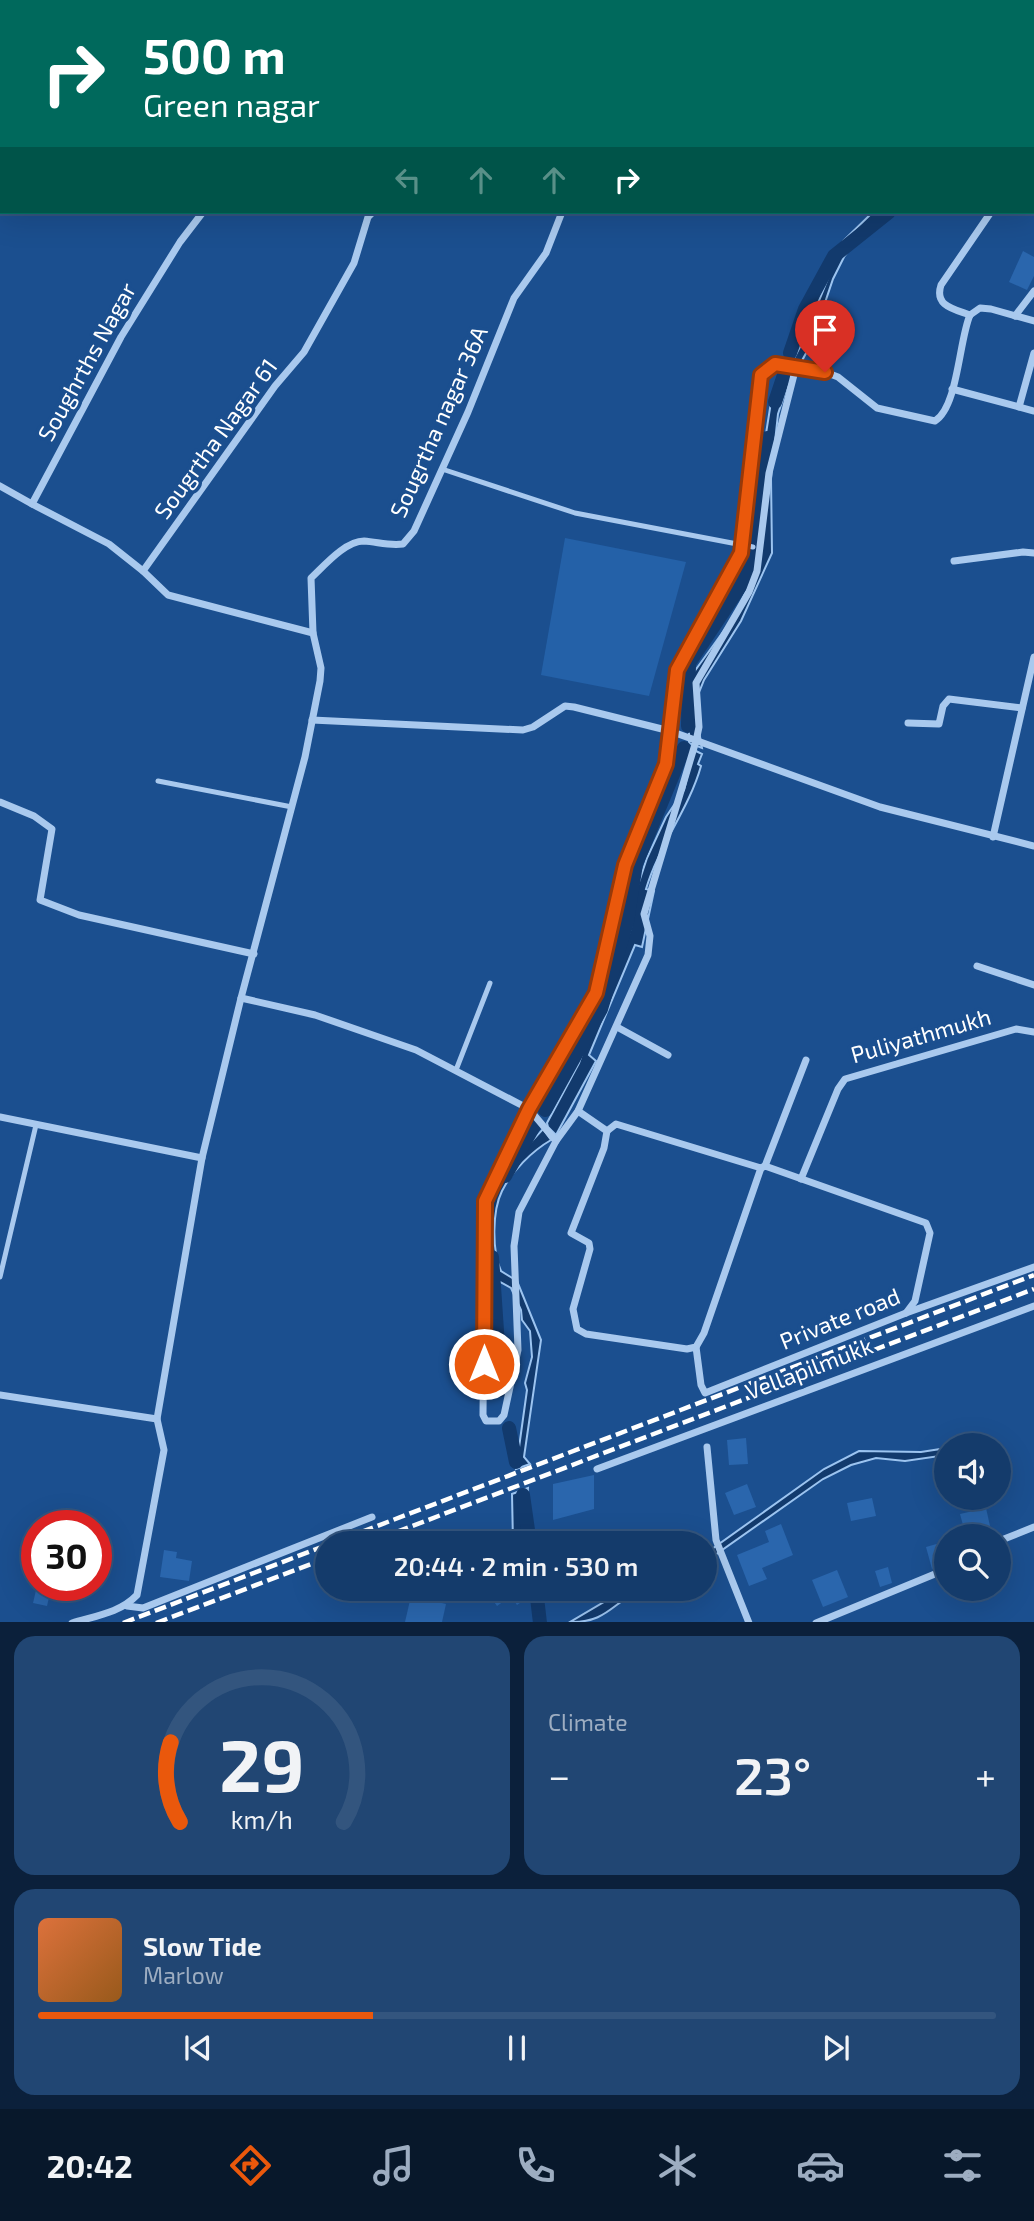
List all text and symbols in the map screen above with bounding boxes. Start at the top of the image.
text: 500 m [143,25,286,84]
icon: right [28,28,119,119]
text: Green nagar [143,85,320,123]
icon: left [389,161,427,199]
icon: ahead [462,161,500,199]
icon: ahead [535,161,573,199]
icon: right [608,161,646,199]
street label: Soughrths Nagar [31,277,141,446]
pin [795,300,855,372]
icon: arrive [806,311,844,349]
street label: Sougrtha nagar 36A [383,321,493,522]
street label: Sougrtha Nagar 61 [148,353,283,524]
street label: Puliyathmukh [847,1002,994,1068]
street label: Private road [775,1281,904,1355]
position arrow [447,1327,521,1401]
street label: Vellapilmukk [741,1331,877,1405]
map controls [934,1433,1011,1601]
button: sound [934,1433,1011,1510]
speed limit sign: 30 [21,1510,112,1601]
button: search [934,1524,1011,1601]
text: 20:44 · 2 min · 530 m [394,1550,638,1581]
text: Climate [548,1708,628,1736]
text: 29 [219,1719,305,1807]
text: 23° [734,1743,811,1805]
text: − [548,1752,570,1798]
text: + [975,1752,996,1798]
text: km/h [231,1803,293,1833]
text: Slow Tide [143,1930,262,1961]
text: Marlow [143,1961,224,1989]
icon: previous [179,2029,217,2067]
icon: pause [498,2029,536,2067]
icon: next [817,2029,855,2067]
icon: directions [226,2141,275,2190]
icon: music [369,2141,418,2190]
icon: phone [511,2141,560,2190]
icon: climate [653,2141,702,2190]
icon: car [796,2141,845,2190]
icon: filters [938,2141,987,2190]
text: 20:42 [47,2146,133,2184]

